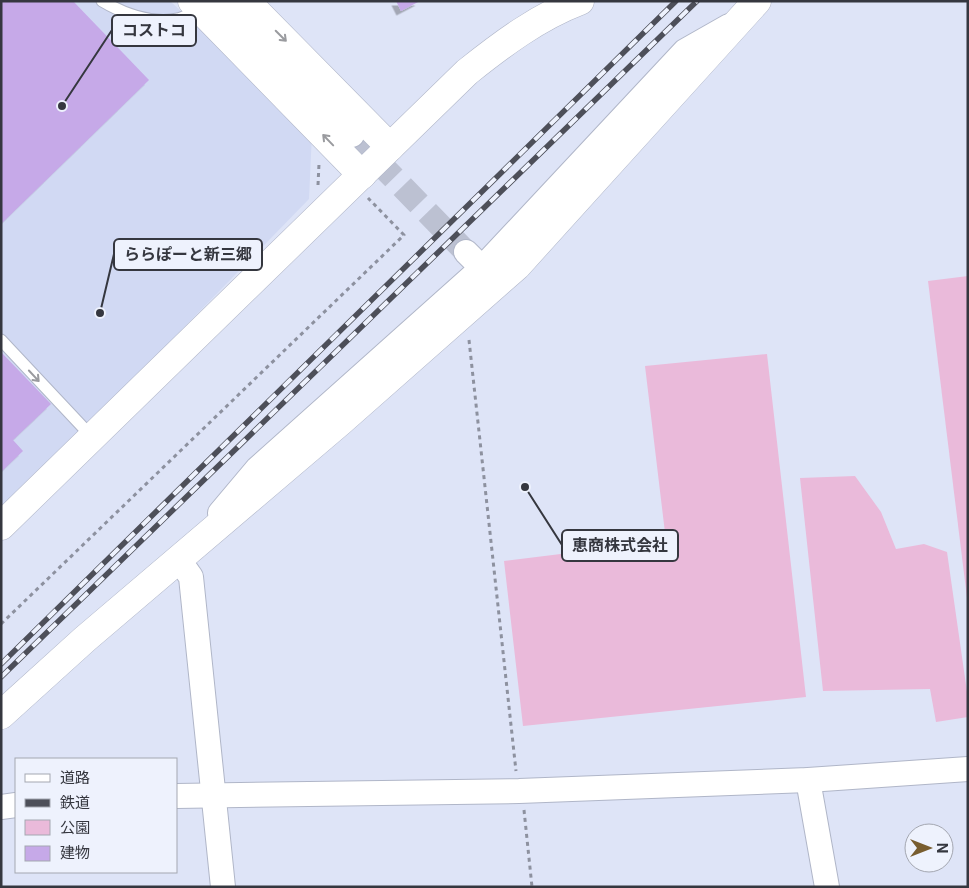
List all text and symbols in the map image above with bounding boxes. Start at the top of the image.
callout: コストコ [112,15,196,46]
text: コストコ [122,20,186,40]
one-way arrow [275,30,287,42]
one-way arrow [322,134,334,146]
callout: ららぽーと新三郷 [114,239,262,270]
text: ららぽーと新三郷 [124,244,252,264]
one-way arrow [28,369,40,382]
callout: 恵商株式会社 [562,530,678,561]
text: 恵商株式会社 [572,535,668,555]
legend [15,758,178,873]
text: 道路 [60,768,90,787]
text: 鉄道 [60,793,90,812]
text: 公園 [60,818,90,837]
north arrow [904,823,954,873]
text: 建物 [60,843,90,862]
text: N [934,843,951,853]

